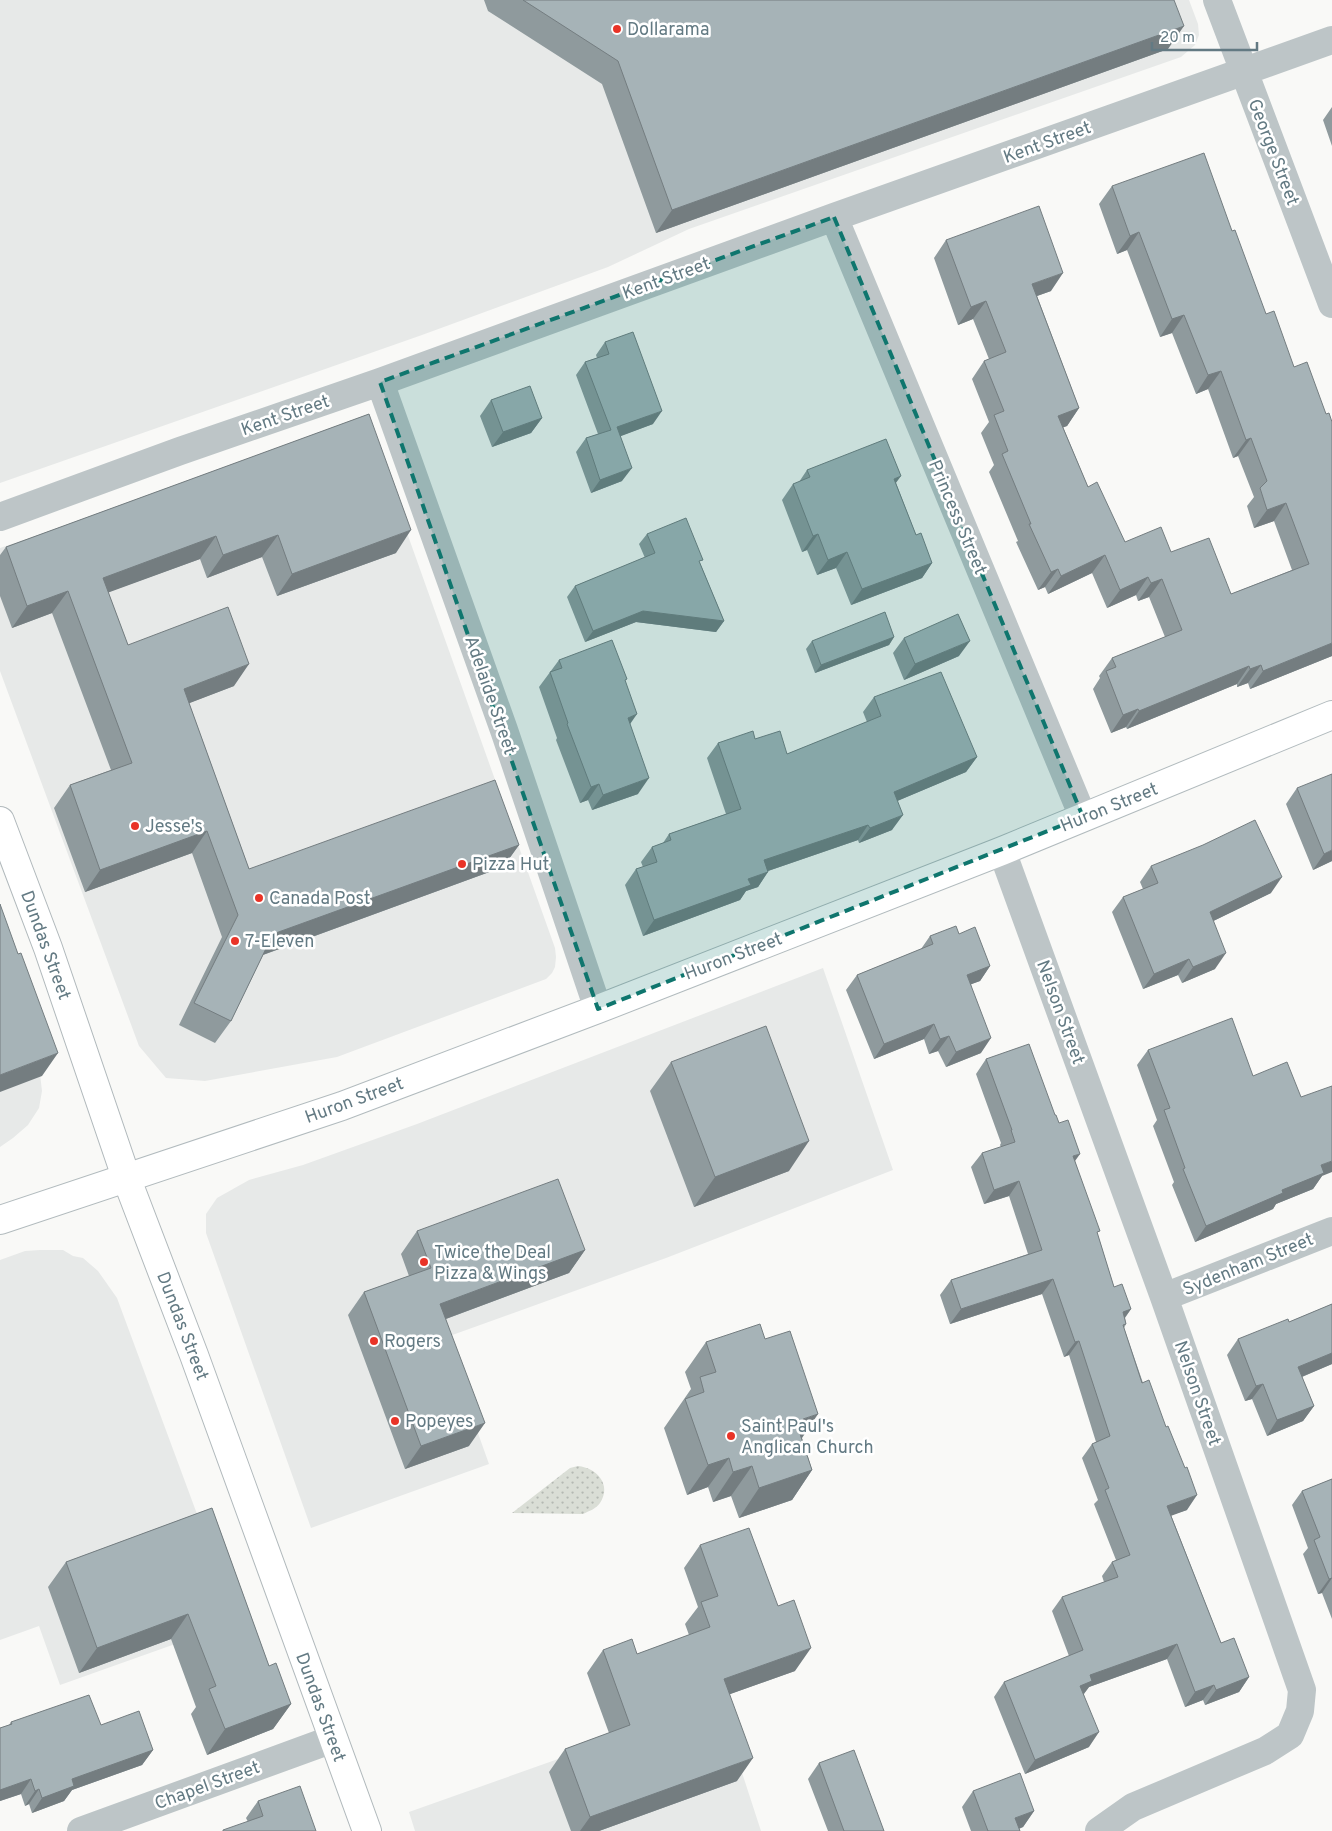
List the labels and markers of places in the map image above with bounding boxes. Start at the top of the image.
place label: Dollarama [627,19,709,42]
marker: Dollarama [611,23,623,35]
place label: Jesse's [145,816,203,839]
marker: Jesse's [129,820,141,832]
place label: Pizza Hut [472,854,549,877]
marker: Pizza Hut [456,858,468,870]
place label: Canada Post [269,888,370,911]
marker: Canada Post [253,892,265,904]
place label: 7-Eleven [245,931,314,954]
marker: 7-Eleven [229,935,241,947]
place label: Twice the Deal Pizza & Wings [434,1242,551,1286]
marker: Twice the Deal Pizza & Wings [418,1256,430,1268]
place label: Rogers [384,1331,441,1354]
marker: Rogers [368,1335,380,1347]
place label: Popeyes [405,1411,474,1434]
marker: Popeyes [389,1415,401,1427]
place label: Saint Paul's Anglican Church [741,1416,874,1460]
marker: Saint Paul's Anglican Church [725,1430,737,1442]

